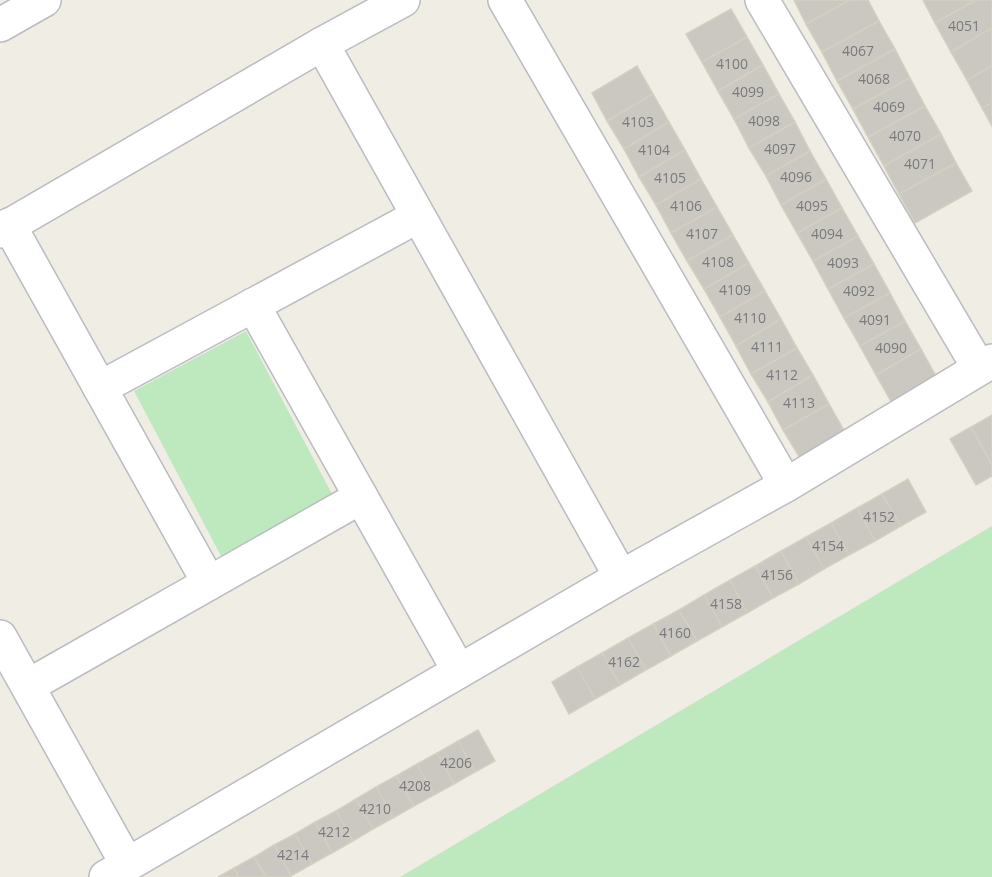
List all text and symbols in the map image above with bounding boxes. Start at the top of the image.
house number: 4051 [948,16,980,35]
house number: 4067 [842,41,874,60]
house number: 4100 [716,54,748,73]
house number: 4068 [858,69,890,88]
house number: 4099 [732,82,764,101]
house number: 4069 [873,97,905,116]
house number: 4098 [748,111,780,130]
house number: 4103 [622,112,654,131]
house number: 4070 [889,126,921,145]
house number: 4097 [764,139,796,158]
house number: 4104 [638,140,670,159]
house number: 4071 [904,154,936,173]
house number: 4096 [780,167,812,186]
house number: 4105 [654,168,686,187]
house number: 4106 [670,196,702,215]
house number: 4095 [796,196,828,215]
house number: 4107 [686,224,718,243]
house number: 4094 [811,224,843,243]
house number: 4108 [702,252,734,271]
house number: 4093 [827,253,859,272]
house number: 4109 [719,280,751,299]
house number: 4092 [843,281,875,300]
house number: 4110 [734,308,766,327]
house number: 4091 [859,310,891,329]
house number: 4111 [751,337,783,356]
house number: 4090 [875,338,907,357]
house number: 4112 [766,365,798,384]
house number: 4113 [783,393,815,412]
house number: 4152 [863,507,895,526]
house number: 4154 [812,536,844,555]
house number: 4156 [761,565,793,584]
house number: 4158 [710,594,742,613]
house number: 4160 [659,623,691,642]
house number: 4162 [608,652,640,671]
house number: 4206 [440,753,472,772]
house number: 4208 [399,776,431,795]
house number: 4210 [359,799,391,818]
house number: 4212 [318,822,350,841]
house number: 4214 [277,845,309,864]

